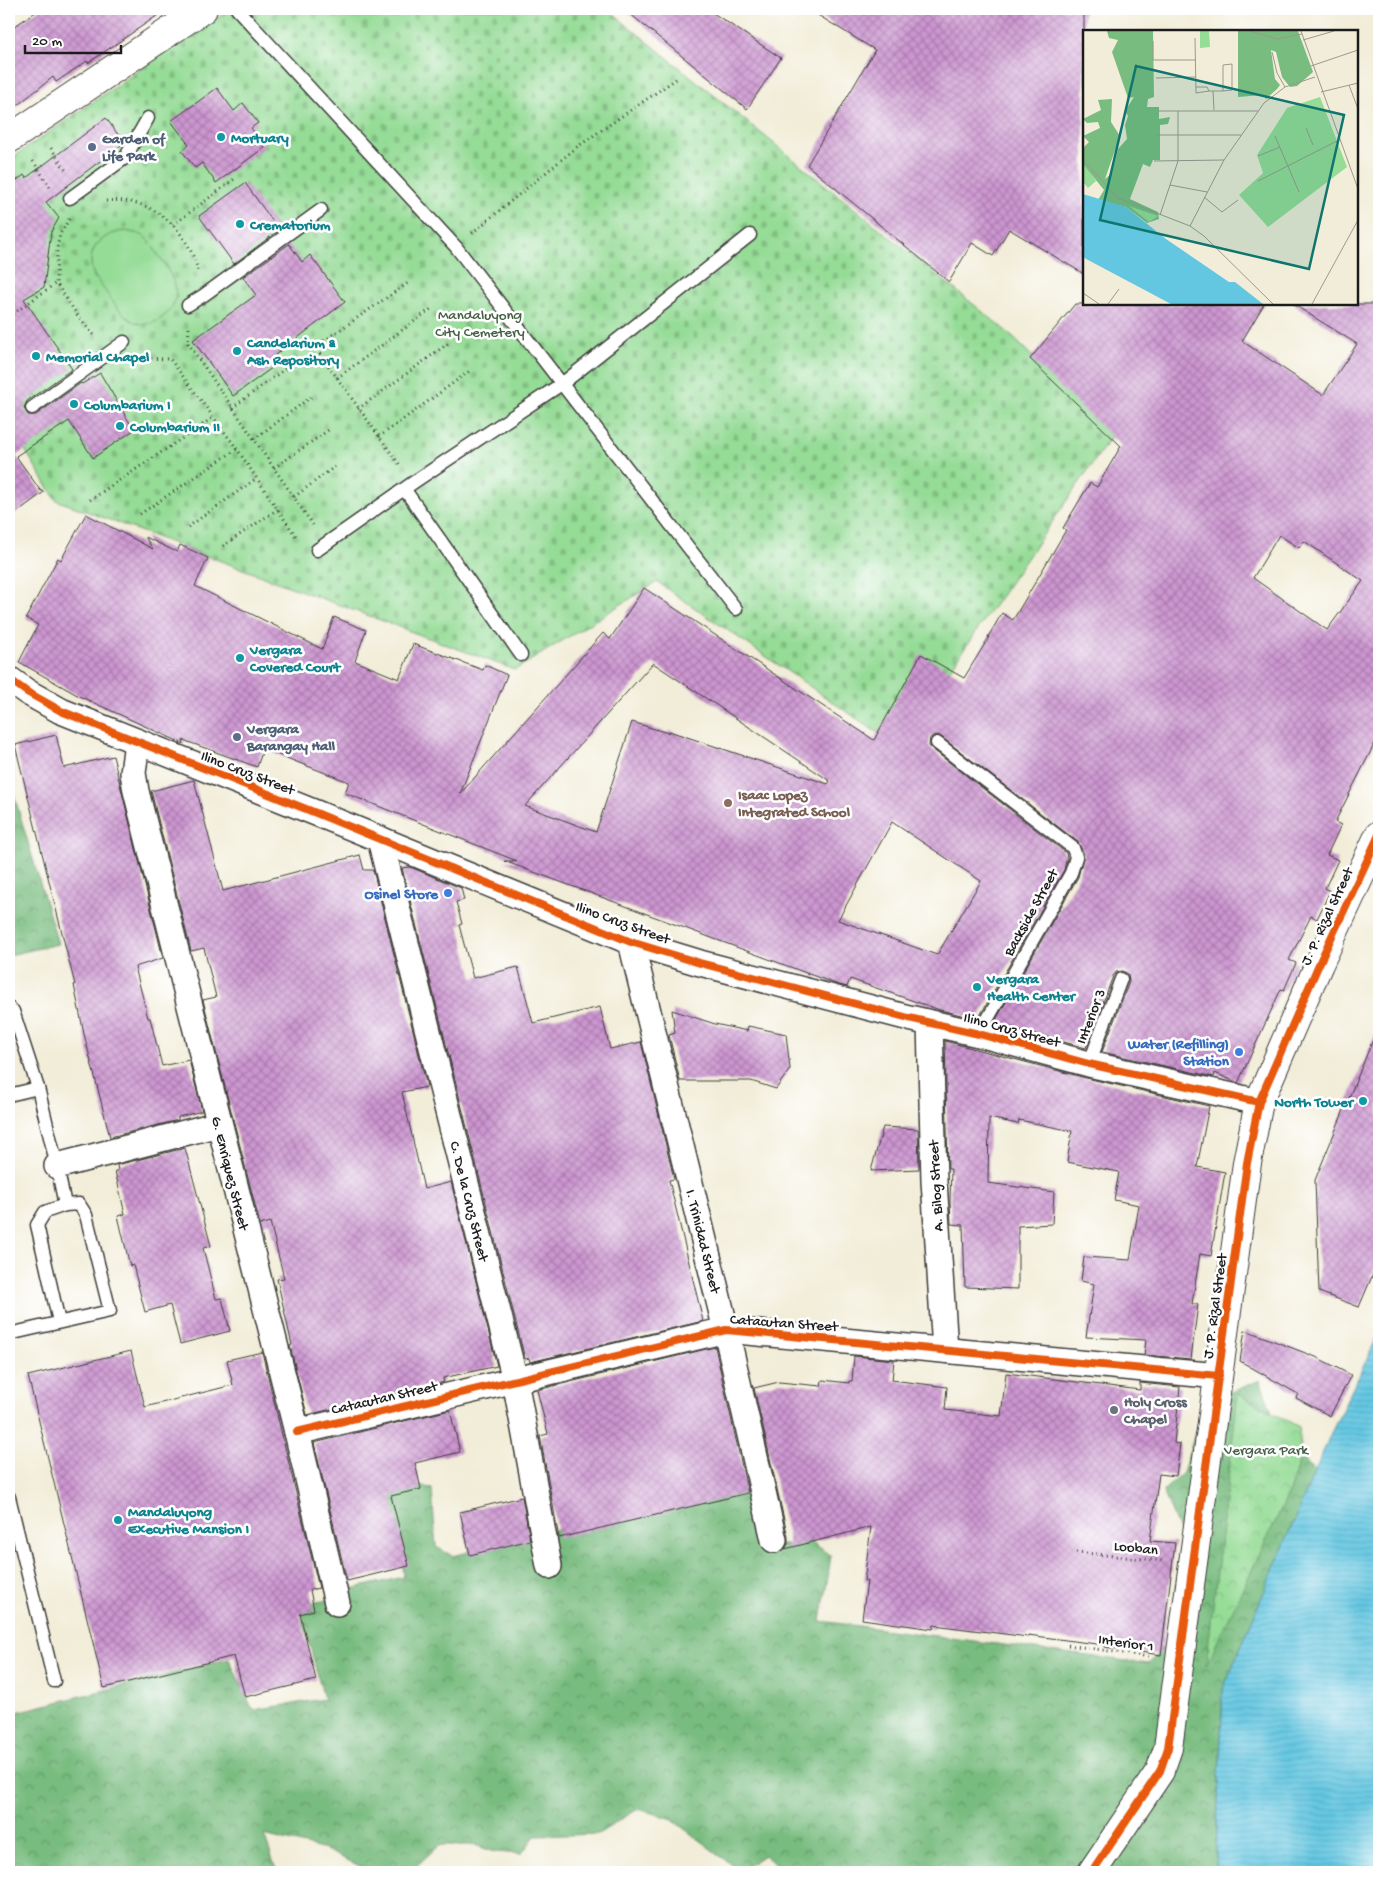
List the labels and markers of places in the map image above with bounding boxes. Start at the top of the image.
place label: Mortuary [231,130,289,148]
place label: Garden of Life Park [102,131,166,166]
marker: Mortuary [215,131,227,143]
marker: Garden of Life Park [86,141,98,153]
place label: Crematorium [249,217,331,235]
marker: Crematorium [234,218,246,230]
place label: Candelarium & Ash Repository [246,335,340,370]
marker: Candelarium & Ash Repository [231,345,243,357]
place label: Memorial Chapel [46,349,150,367]
marker: Memorial Chapel [30,350,42,362]
place label: Columbarium I [83,397,171,415]
marker: Columbarium I [68,398,80,410]
place label: Columbarium II [129,419,221,437]
marker: Columbarium II [114,420,126,432]
place label: Vergara Covered Court [249,642,342,677]
marker: Vergara Covered Court [234,652,246,664]
place label: Vergara Barangay Hall [246,721,336,756]
marker: Vergara Barangay Hall [231,731,243,743]
place label: Isaac Lopez Integrated School [738,787,851,822]
marker: Isaac Lopez Integrated School [722,797,734,809]
place label: Osinel Store [365,886,439,904]
marker: Osinel Store [442,887,454,899]
place label: Vergara Health Center [986,971,1077,1006]
marker: Vergara Health Center [971,981,983,993]
place label: Water (Refilling) Station [1127,1036,1230,1071]
marker: Water (Refilling) Station [1233,1046,1245,1058]
place label: North Tower [1274,1094,1355,1112]
marker: North Tower [1357,1095,1369,1107]
place label: Holy Cross Chapel [1123,1394,1188,1429]
marker: Holy Cross Chapel [1108,1404,1120,1416]
place label: Mandaluyong Executive Mansion I [128,1504,249,1539]
marker: Mandaluyong Executive Mansion I [112,1514,124,1526]

